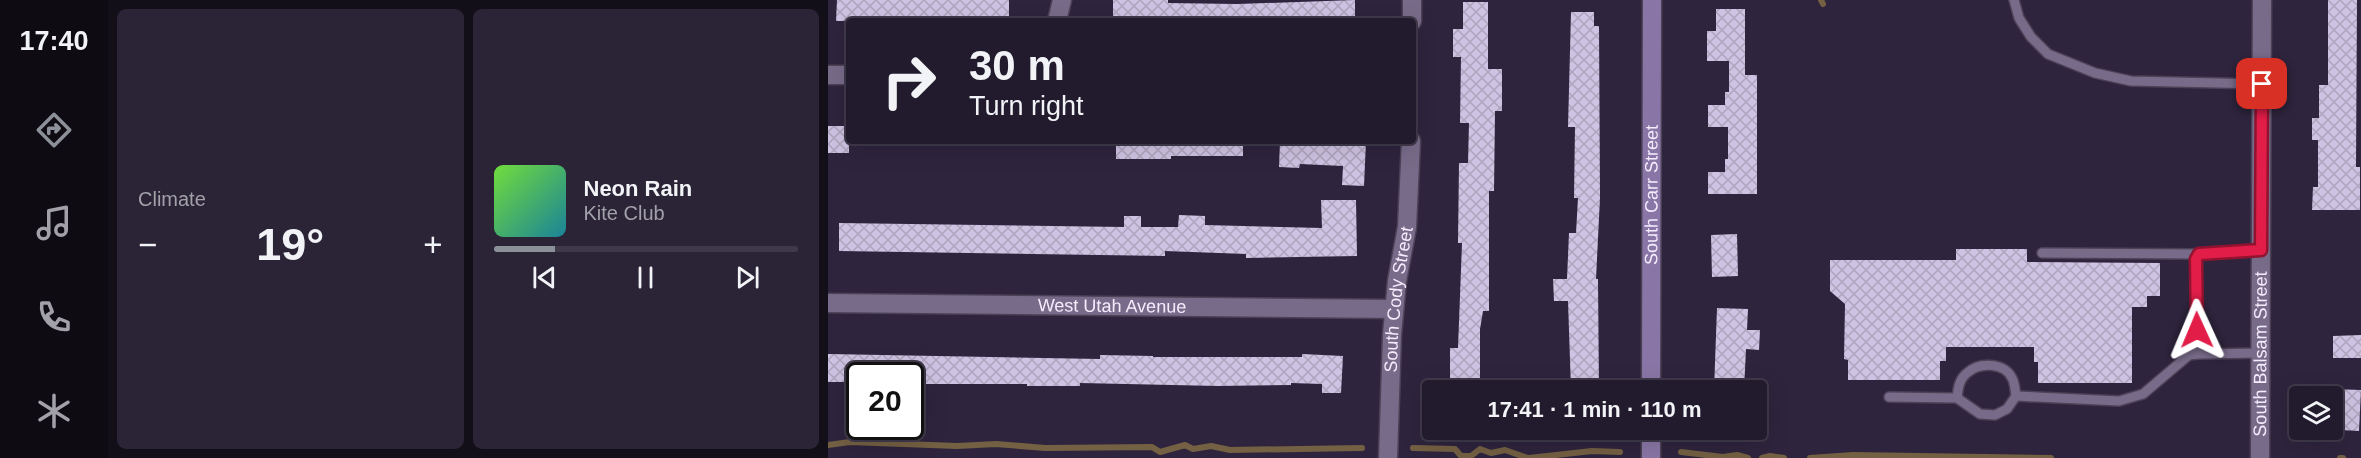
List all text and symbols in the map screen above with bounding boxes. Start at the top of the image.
text: 17:40 [19,26,89,56]
icon: right [870,42,948,120]
text: 30 m [969,42,1065,89]
pin [2236,58,2287,109]
icon: arrive [2245,67,2278,100]
text: Turn right [969,91,1084,121]
icon: directions [33,109,75,151]
street label: South Carr Street [1641,125,1662,265]
text: Neon Rain [584,176,692,201]
text: Climate [138,188,206,210]
icon: music [33,202,75,244]
text: Kite Club [584,202,665,224]
text: 19° [256,219,324,270]
street label: South Cody Street [1381,225,1417,373]
text: − [138,226,157,263]
text: + [423,226,443,263]
icon: previous [528,261,561,294]
icon: pause [629,261,662,294]
icon: next [731,261,764,294]
street label: South Balsam Street [2250,271,2271,437]
street label: West Utah Avenue [1038,295,1186,317]
icon: phone [33,296,75,338]
position arrow [2165,298,2229,362]
speed limit sign: 20 [846,362,924,440]
map controls [2289,386,2343,440]
button: layers [2289,386,2343,440]
icon: climate [33,390,75,432]
text: 17:41 · 1 min · 110 m [1488,397,1702,422]

